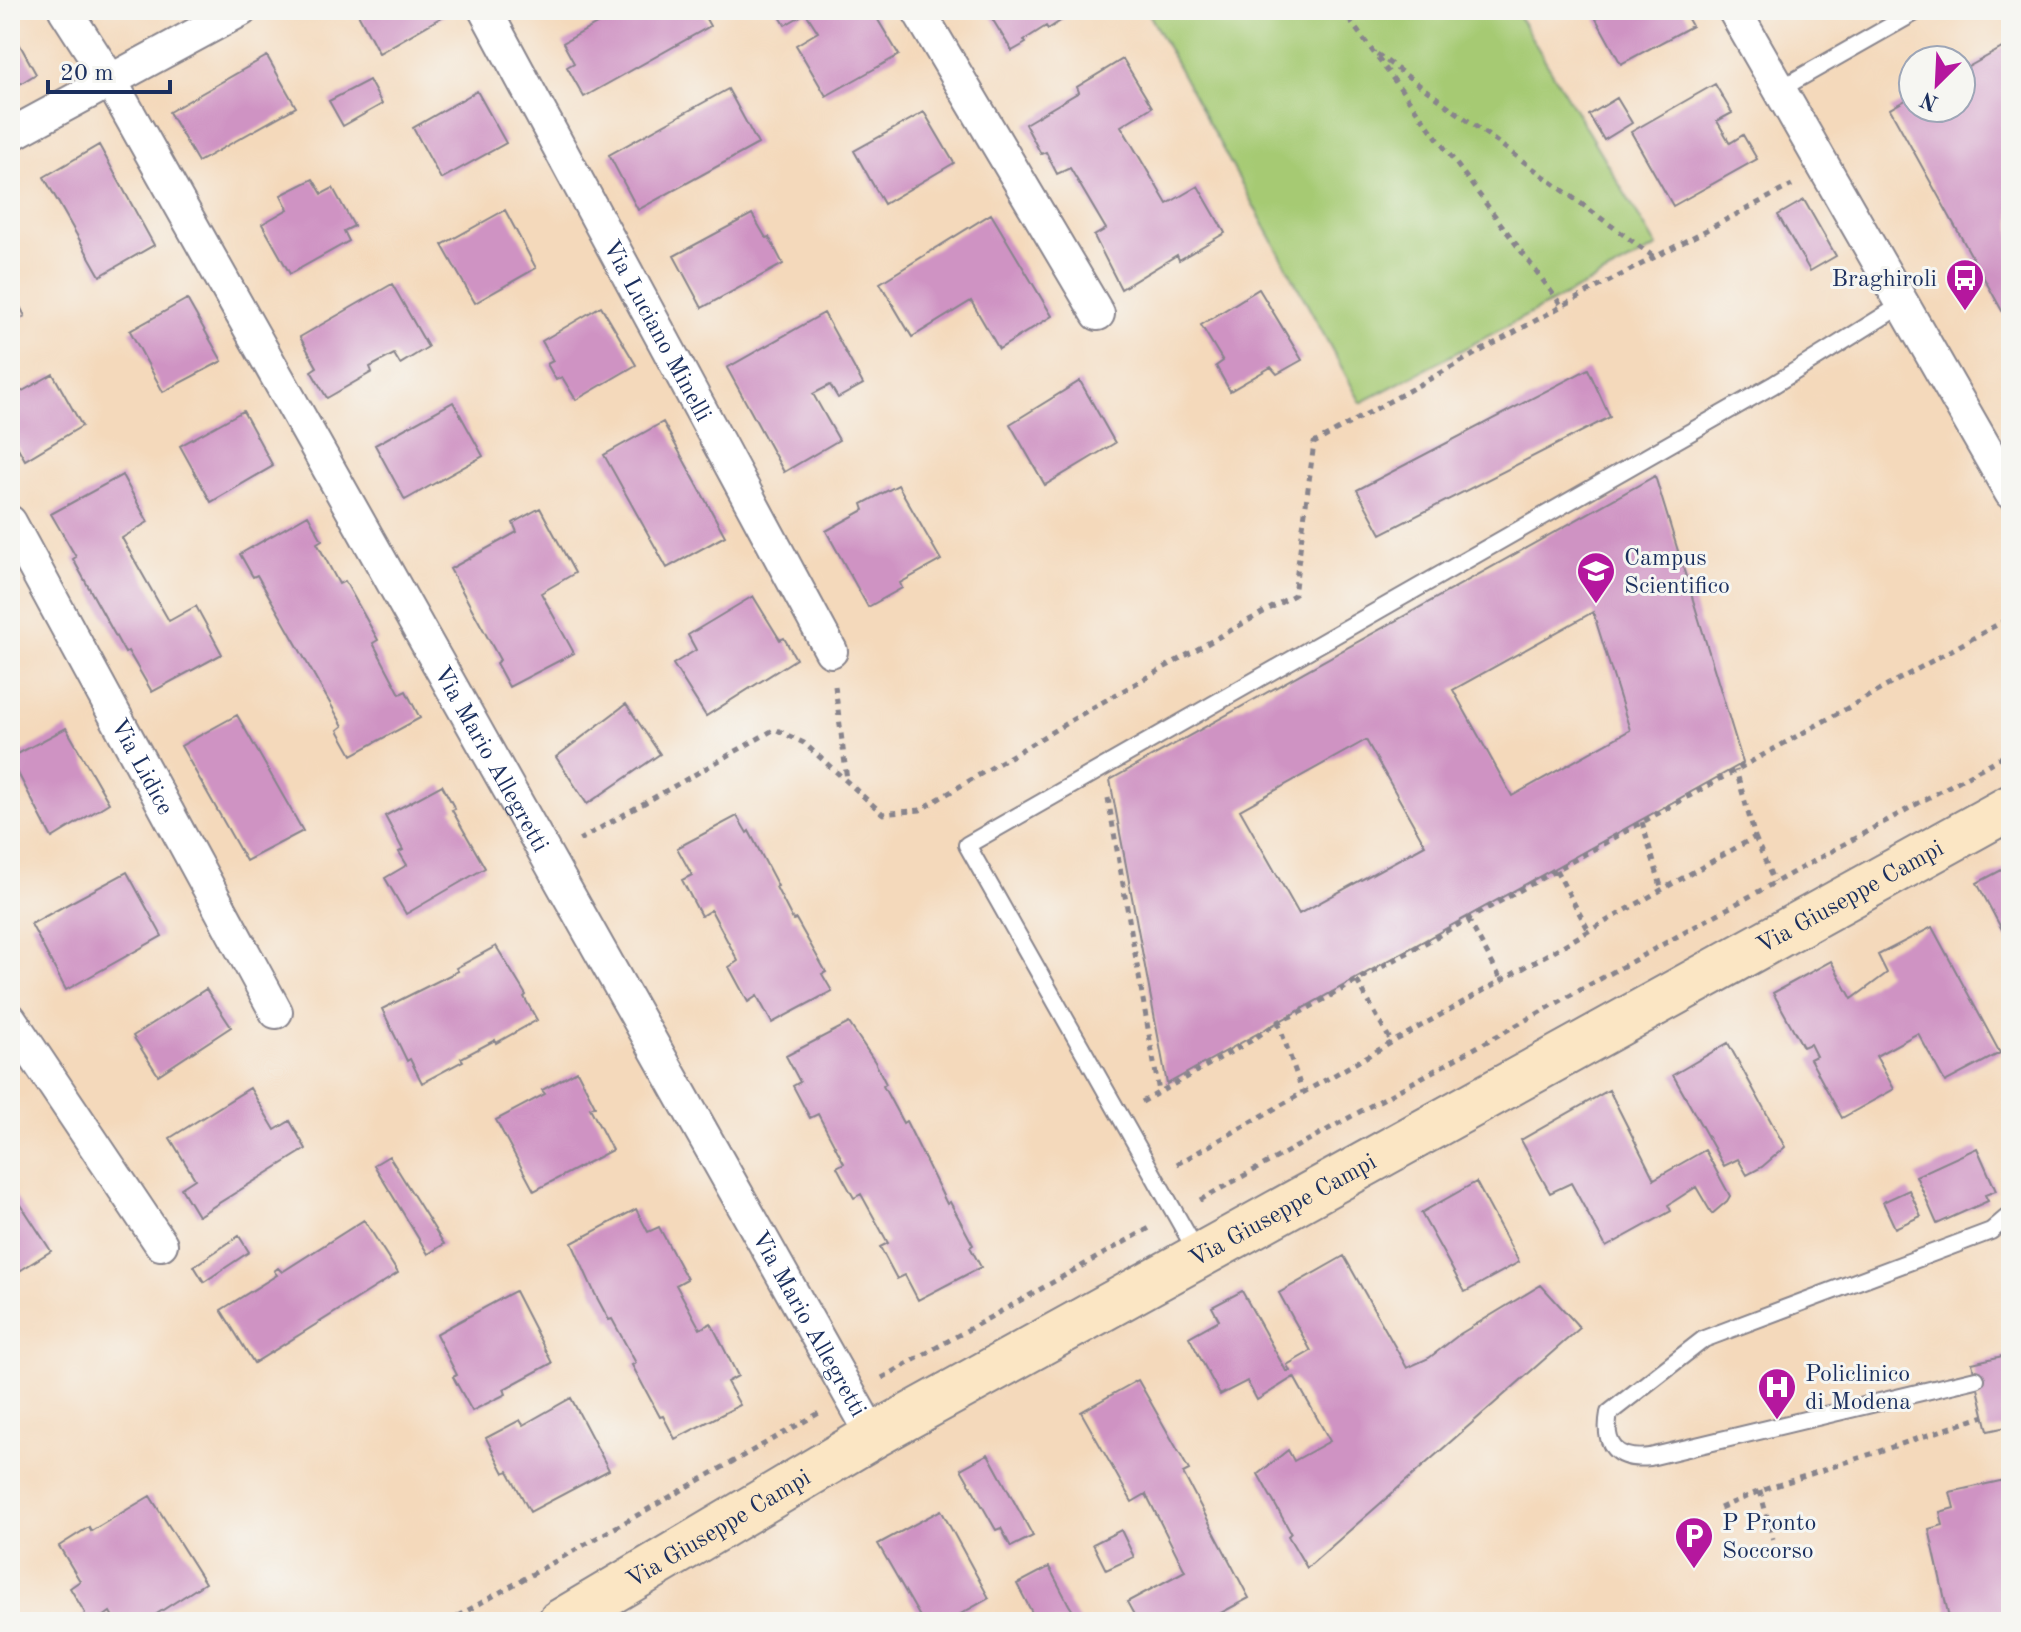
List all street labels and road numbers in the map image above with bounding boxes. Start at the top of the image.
street label: Via Luciano Minelli [598,237,715,426]
street label: Via Mario Allegretti [428,663,552,857]
street label: Via Lidice [105,715,177,819]
street label: Via Giuseppe Campi [1753,837,1948,959]
street label: Via Giuseppe Campi [1186,1150,1381,1273]
street label: Via Mario Allegretti [746,1227,870,1421]
street label: Via Giuseppe Campi [623,1466,815,1593]

